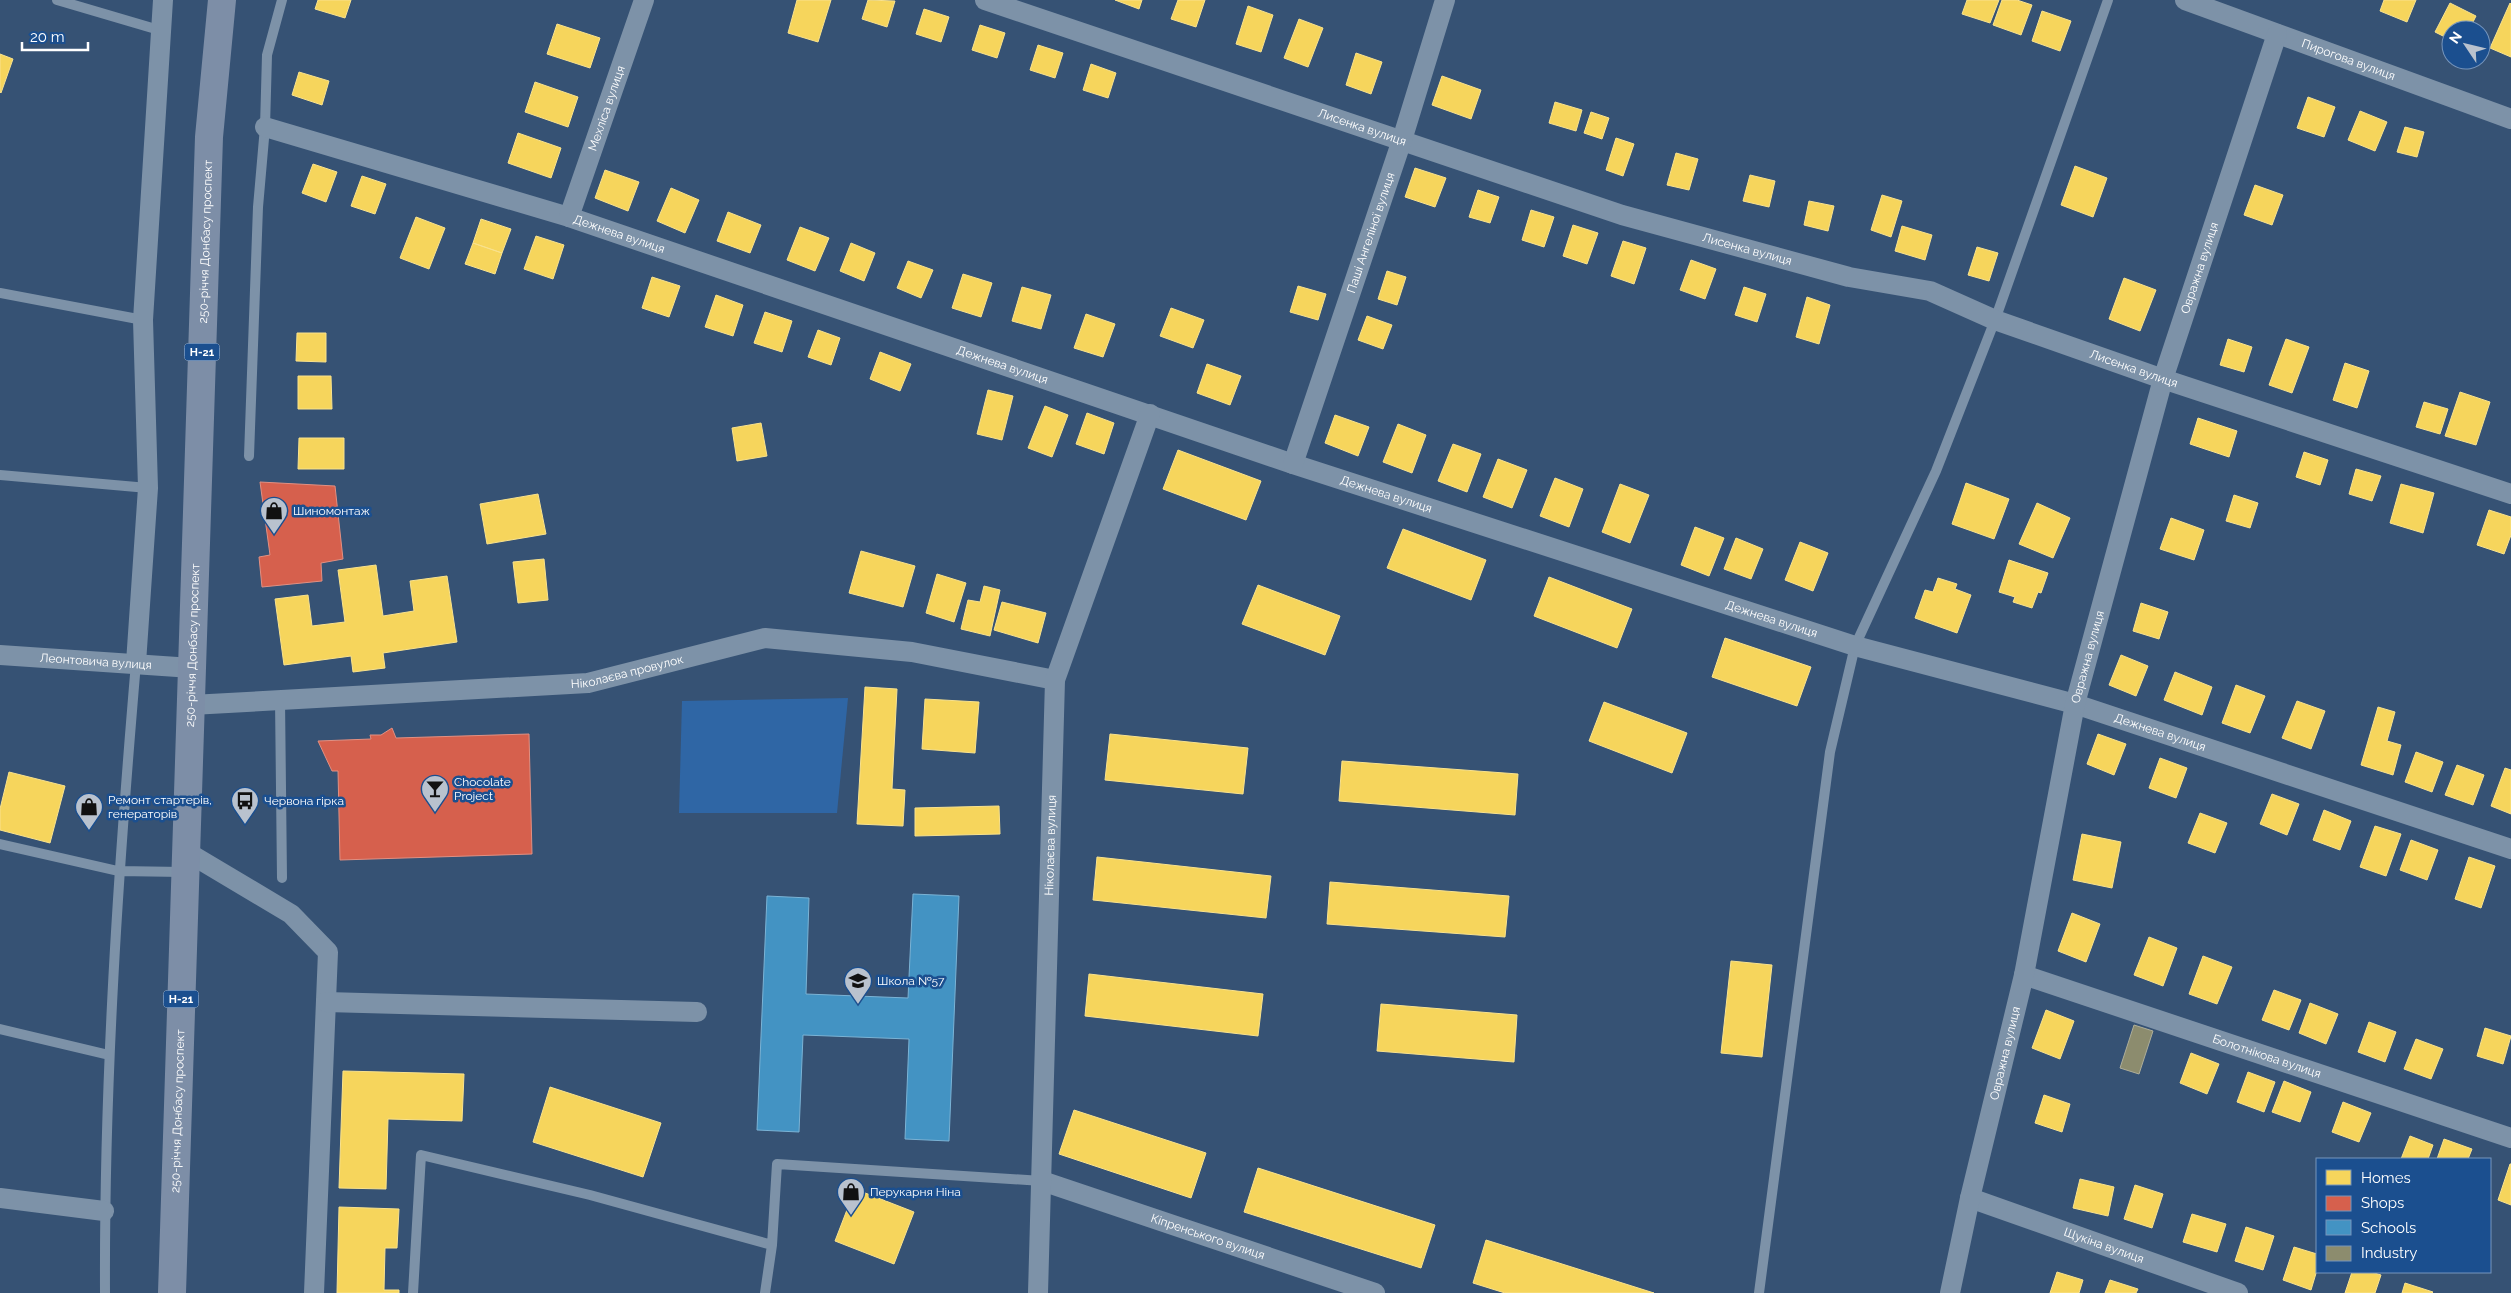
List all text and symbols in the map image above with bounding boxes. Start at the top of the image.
scale bar [22,20,89,52]
north arrow [2441,20,2491,70]
text: 20 m [30,28,65,46]
text: N [2446,29,2465,47]
street label: Пирогова вулиця [2300,36,2397,83]
street label: Мехліса вулиця [585,64,628,153]
street label: Лисенка вулиця [1316,106,1408,149]
street label: 250-річчя Донбасу проспект [196,159,215,323]
street label: Паші Ангеліної вулиця [1344,171,1398,295]
street label: Дежнева вулиця [572,212,667,256]
street label: Овражна вулиця [2178,220,2221,315]
street label: Лисенка вулиця [1701,230,1794,268]
street label: Дежнева вулиця [955,343,1050,387]
road number: Н-21 [184,344,220,361]
street label: Лисенка вулиця [2088,347,2180,390]
street label: Дежнева вулиця [1339,473,1434,516]
shop icon: Шиномонтаж [259,496,289,535]
place label: Шиномонтаж [293,504,370,518]
street label: 250-річчя Донбасу проспект [183,563,202,727]
street label: Дежнева вулиця [1724,598,1819,640]
street label: Овражна вулиця [2068,609,2107,705]
street label: Леонтовича вулиця [39,651,152,672]
street label: Ніколаєва провулок [570,652,685,691]
street label: Дежнева вулиця [2113,711,2208,754]
bar icon: Chocolate Project [420,774,450,813]
place label: Chocolate Project [454,775,511,803]
bus stop icon: Червона гірка [230,786,260,825]
shop icon: Ремонт стартерів, генераторів [74,792,104,831]
place label: Ремонт стартерів, генераторів [108,793,212,821]
place label: Червона гірка [264,794,344,808]
street label: Ніколаєва вулиця [1042,795,1059,896]
school or university icon: Школа №57 [843,966,873,1005]
place label: Школа №57 [877,974,945,988]
road number: Н-21 [164,991,198,1008]
street label: Овражна вулиця [1987,1005,2023,1101]
street label: 250-річчя Донбасу проспект [168,1029,187,1193]
street label: Болотнікова вулиця [2211,1032,2323,1081]
legend [2316,1158,2491,1273]
text: Homes [2361,1169,2411,1187]
shop icon: Перукарня Ніна [836,1177,866,1216]
place label: Перукарня Ніна [870,1185,961,1199]
text: Shops [2361,1194,2404,1212]
street label: Кіпренського вулиця [1149,1211,1267,1262]
text: Schools [2361,1219,2416,1237]
street label: Щукіна вулиця [2062,1225,2146,1266]
text: Industry [2361,1244,2417,1262]

